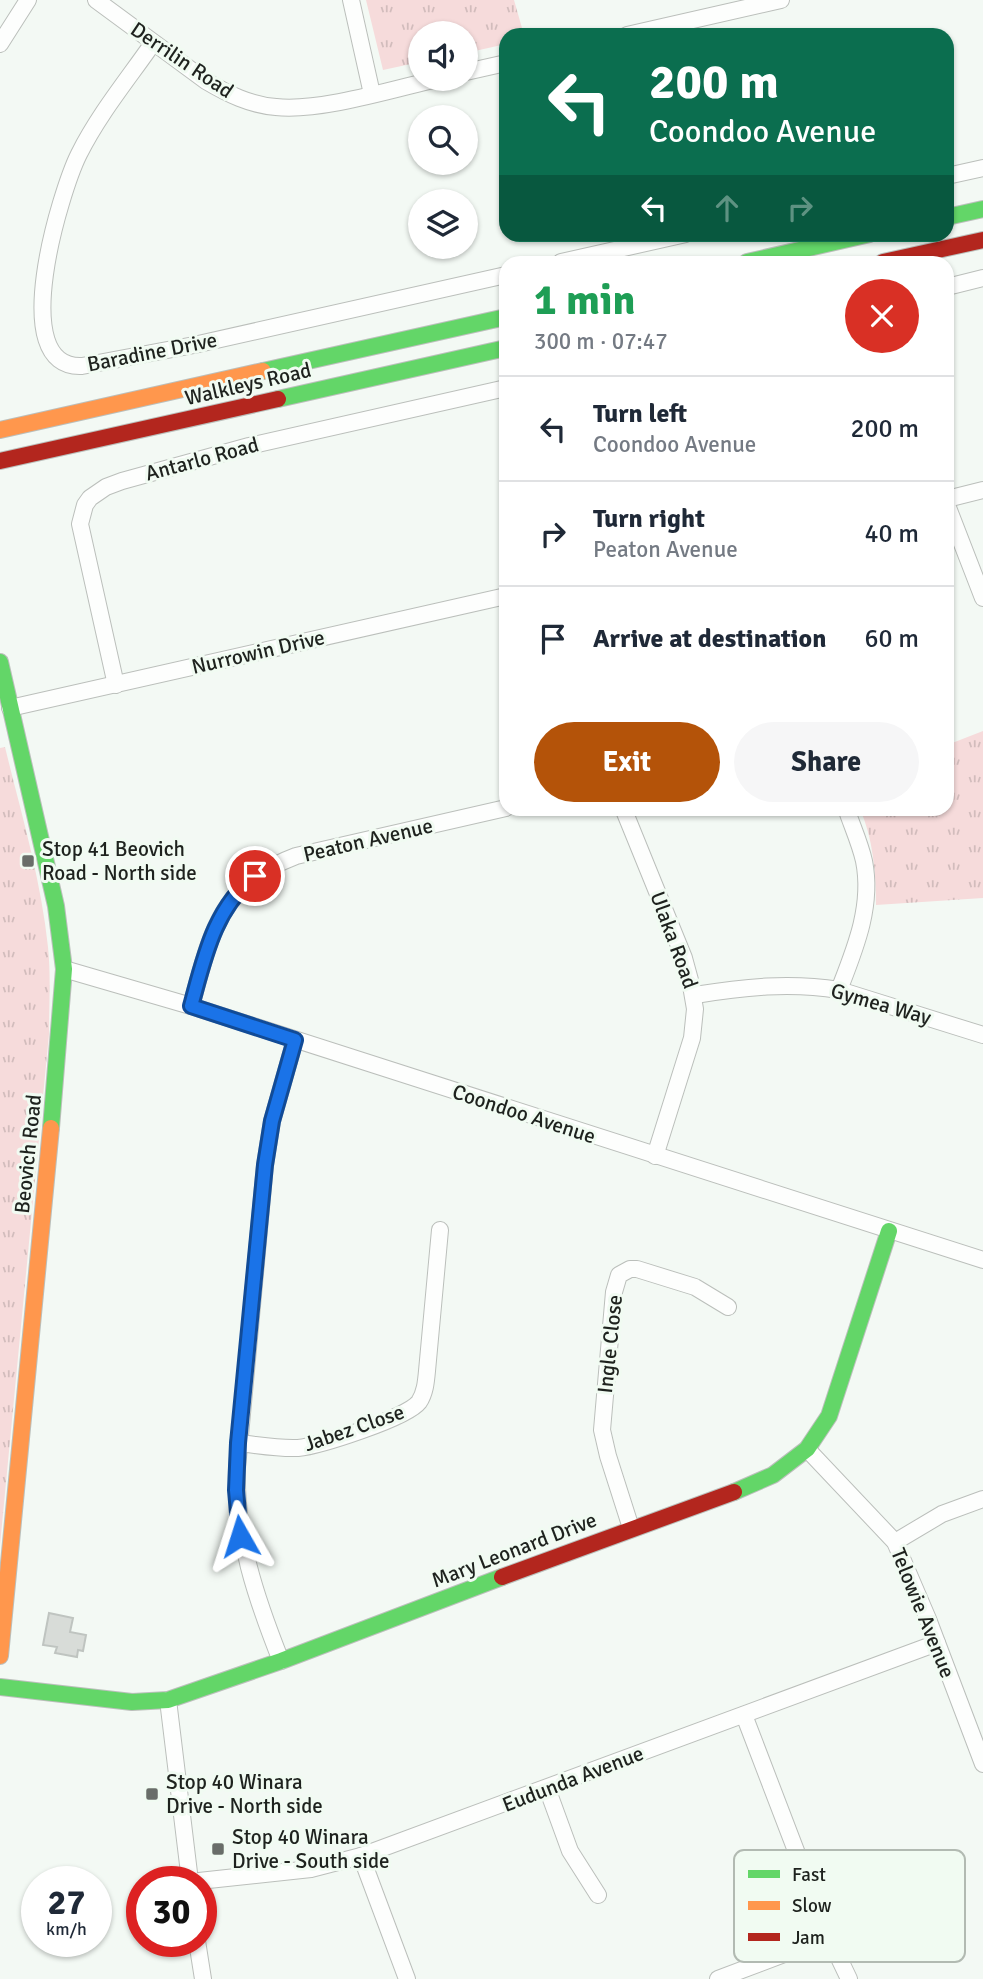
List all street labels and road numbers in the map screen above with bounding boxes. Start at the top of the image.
street label: Derrilin Road [126,16,238,104]
street label: Baradine Drive [85,327,219,377]
street label: Walkleys Road [182,357,314,411]
street label: Antarlo Road [142,431,262,487]
street label: Nurrowin Drive [189,624,327,680]
street label: Peaton Avenue [301,812,435,868]
street label: Ulaka Road [644,888,704,992]
street label: Gymea Way [828,977,934,1031]
street label: Coondoo Avenue [449,1079,599,1149]
street label: Beovich Road [9,1093,47,1215]
street label: Ingle Close [592,1293,628,1395]
street label: Jabez Close [300,1399,408,1457]
street label: Mary Leonard Drive [428,1507,600,1593]
street label: Telowie Avenue [885,1544,961,1682]
street label: Eudunda Avenue [499,1740,647,1818]

